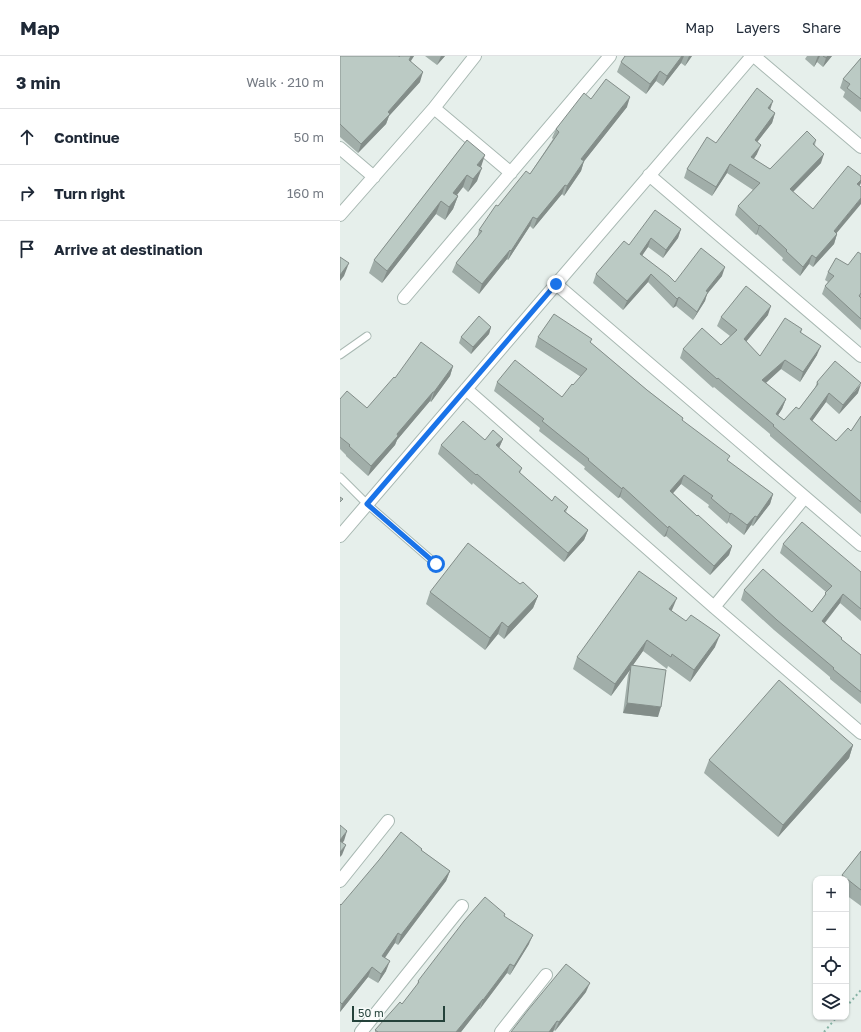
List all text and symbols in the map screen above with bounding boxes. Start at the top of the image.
text: Map [20,16,60,39]
text: Map [685,19,714,36]
text: Layers [736,19,780,36]
text: Share [802,19,841,36]
text: 3 min [16,72,60,93]
text: Walk · 210 m [246,74,324,90]
icon: ahead [16,126,38,148]
text: Continue [54,128,120,146]
text: 50 m [294,129,324,145]
icon: right [16,182,38,204]
text: Turn right [54,184,125,202]
text: 160 m [287,185,324,201]
icon: arrive [16,238,38,260]
text: Arrive at destination [54,240,203,258]
route end [547,275,565,293]
route start [427,555,445,573]
map controls [813,876,849,1020]
button: + [813,876,849,912]
button: − [813,912,849,948]
button: locate [813,948,849,984]
button: layers [813,984,849,1020]
scale bar [352,1004,445,1023]
text: 50 m [358,1006,384,1019]

